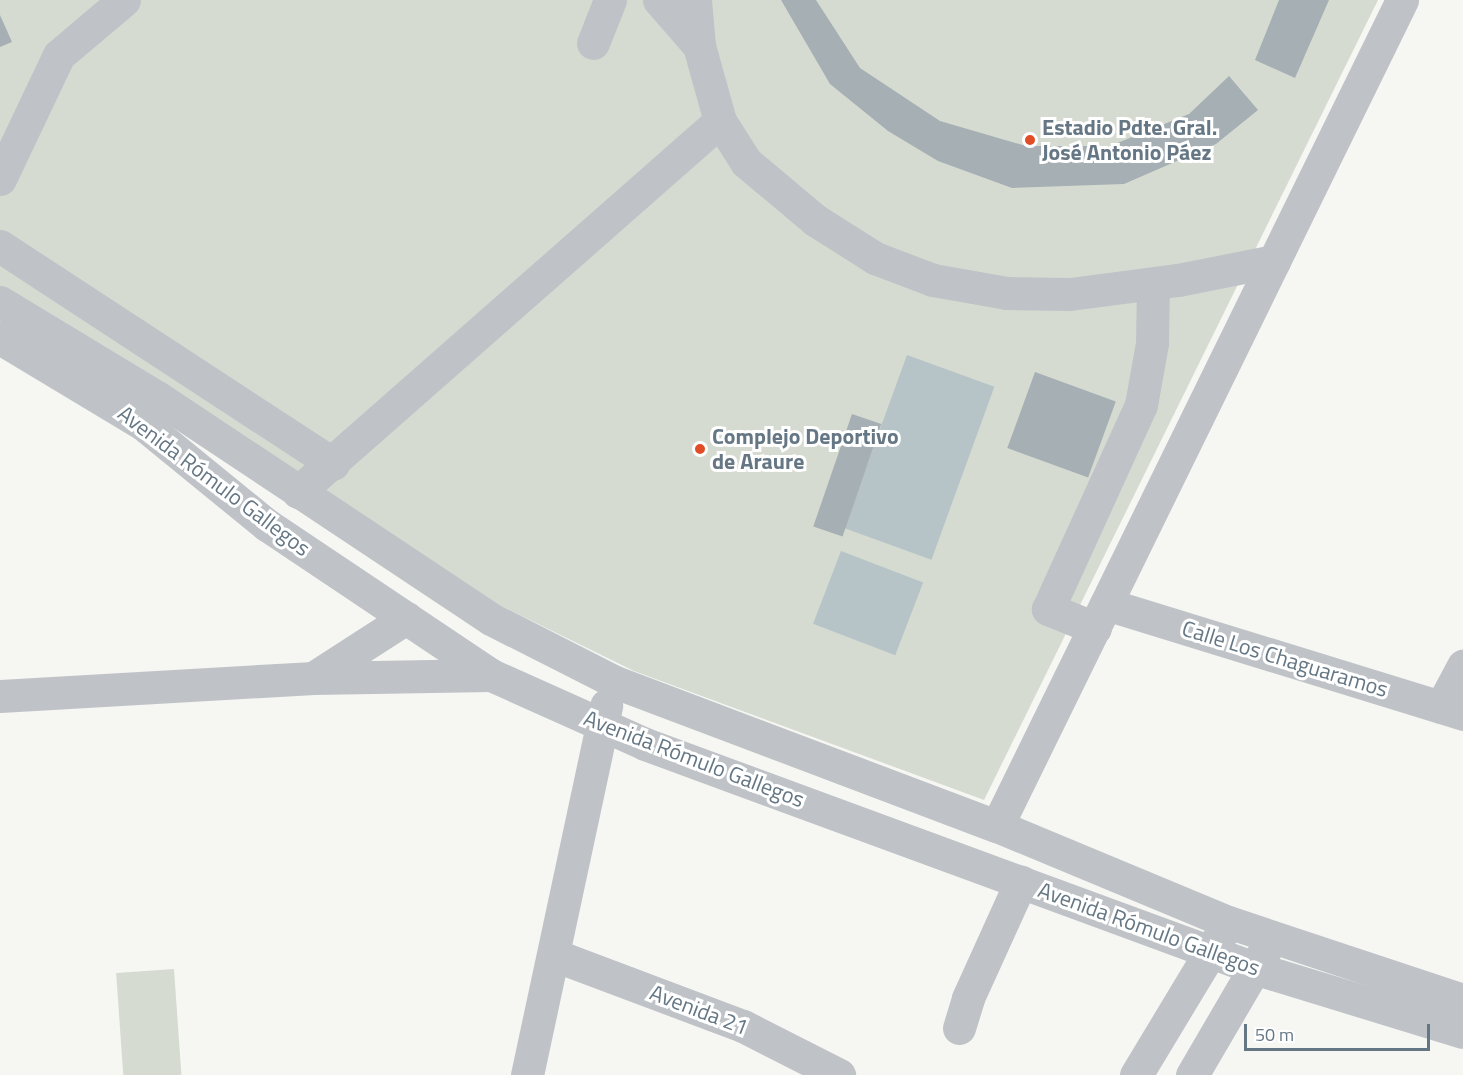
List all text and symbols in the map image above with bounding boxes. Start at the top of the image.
place label: Estadio Pdte. Gral. José Antonio Páez [1042,114,1217,166]
marker: Estadio Pdte. Gral. José Antonio Páez [1023,133,1037,147]
street label: Avenida Rómulo Gallegos [113,400,315,562]
place label: Complejo Deportivo de Araure [712,423,899,475]
marker: Complejo Deportivo de Araure [693,442,707,456]
street label: Calle Los Chaguaramos [1179,615,1391,703]
street label: Avenida Rómulo Gallegos [580,705,808,813]
street label: Avenida Rómulo Gallegos [1035,877,1263,981]
street label: Avenida 21 [646,979,752,1041]
scale bar [1247,1012,1433,1050]
text: 50 m [1255,1021,1294,1048]

